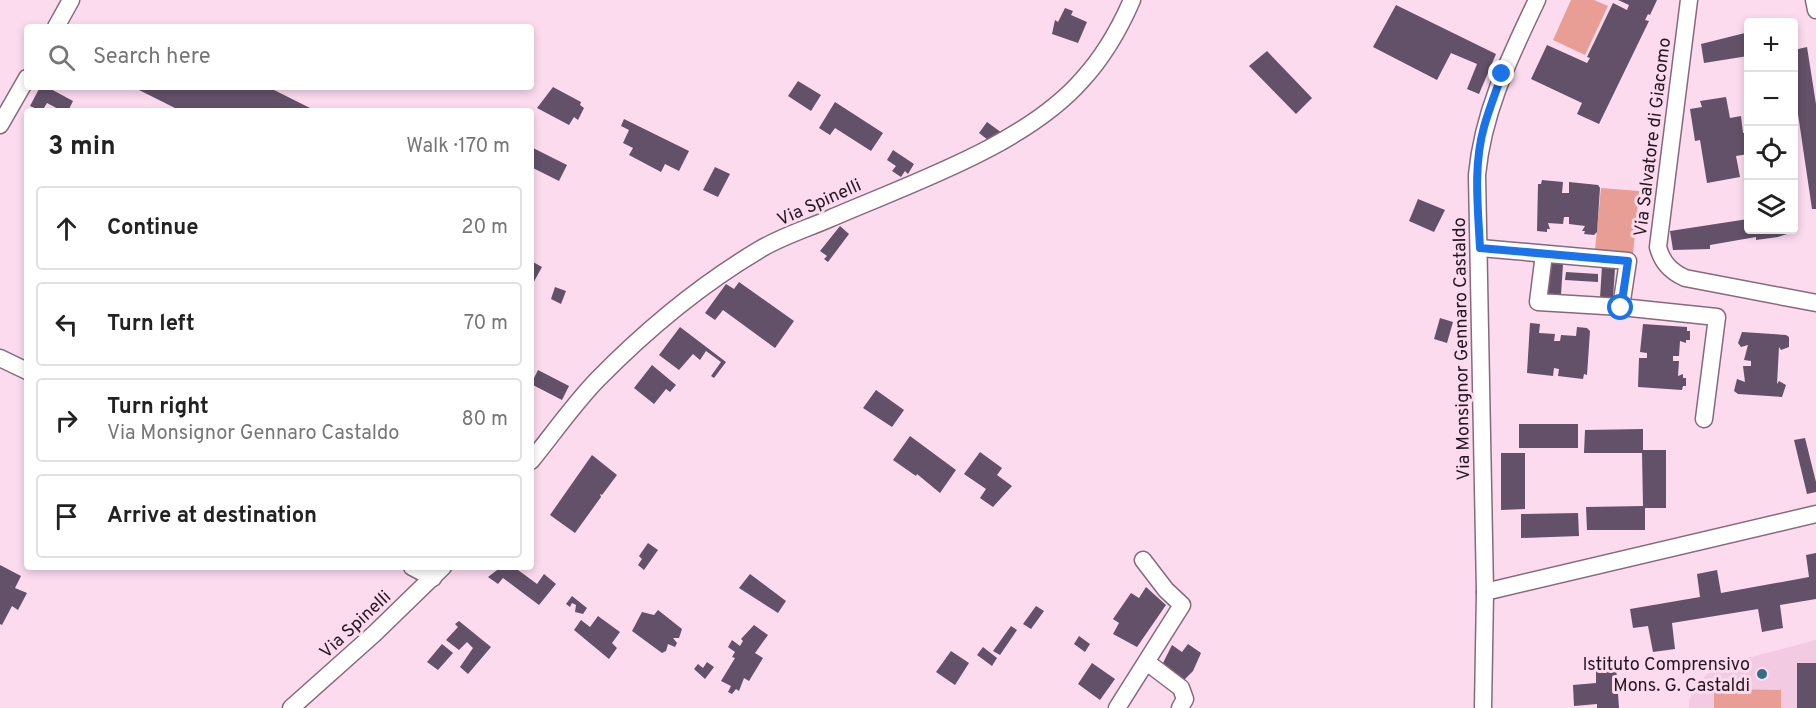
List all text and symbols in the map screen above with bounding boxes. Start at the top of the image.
map controls [1744,18,1798,234]
button: + [1744,18,1798,72]
search box [24,24,534,90]
street label: Via Salvatore di Giacomo [1630,36,1677,238]
icon: search [45,41,78,74]
text: Search here [93,44,211,71]
route end [1488,60,1514,86]
button: − [1744,72,1798,126]
button: locate [1744,126,1798,180]
text: 3 min [48,131,116,164]
text: Walk · 170 m [406,134,510,160]
street label: Via Spinelli [774,175,865,232]
button: layers [1744,180,1798,234]
icon: ahead [50,212,83,245]
text: Continue [107,215,198,242]
text: 20 m [461,215,508,241]
street label: Via Monsignor Gennaro Castaldo [1449,217,1476,481]
route start [1607,294,1633,320]
icon: left [50,308,83,341]
text: Turn left [107,311,195,338]
text: 70 m [464,311,508,337]
text: Turn right [107,394,209,421]
icon: right [50,404,83,437]
text: 80 m [462,407,508,433]
text: Via Monsignor Gennaro Castaldo [107,421,399,447]
icon: arrive [50,500,83,533]
text: Arrive at destination [107,503,317,530]
street label: Via Spinelli [315,586,397,664]
place label: Istituto Comprensivo Mons. G. Castaldi [1583,654,1750,698]
marker: Istituto Comprensivo Mons. G. Castaldi [1755,667,1769,681]

